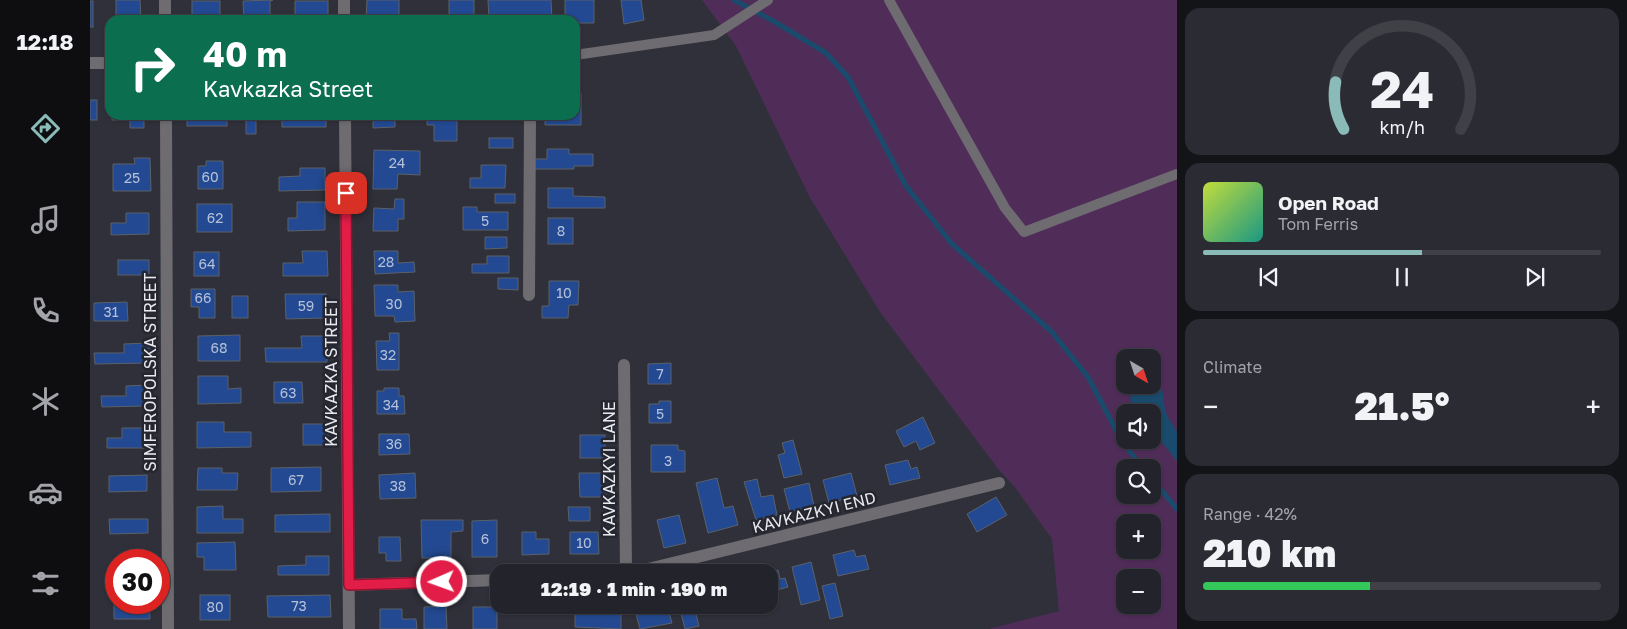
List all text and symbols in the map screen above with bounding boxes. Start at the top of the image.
text: 12:18 [16,28,74,55]
text: 40 m [203,33,287,75]
icon: right [120,35,185,100]
text: 24 [1370,57,1434,119]
text: Kavkazka Street [203,75,373,102]
icon: directions [28,111,63,146]
text: km/h [1379,116,1425,138]
house number: 24 [389,154,405,171]
house number: 60 [201,168,219,185]
house number: 25 [124,169,140,186]
pin [325,172,367,214]
icon: arrive [332,179,360,207]
text: Open Road [1278,191,1379,214]
icon: music [28,202,63,237]
house number: 62 [207,209,223,226]
house number: 5 [481,212,489,229]
text: Tom Ferris [1278,214,1358,234]
house number: 8 [557,222,565,239]
house number: 28 [378,253,394,270]
house number: 64 [198,255,216,272]
icon: previous [1255,263,1283,291]
icon: pause [1388,263,1416,291]
icon: next [1521,263,1549,291]
street label: SIMFEROPOLSKA STREET [140,272,160,471]
house number: 10 [556,284,572,301]
house number: 66 [195,289,211,306]
icon: phone [28,293,63,328]
house number: 30 [386,295,402,312]
house number: 59 [298,297,314,314]
street label: KAVKAZKA STREET [321,297,341,447]
house number: 31 [104,303,119,320]
house number: 68 [210,339,228,356]
house number: 32 [380,346,396,363]
north arrow [1116,349,1161,394]
map controls [1116,349,1161,614]
text: Climate [1203,357,1262,377]
house number: 7 [656,365,664,382]
text: 21.5° [1355,383,1449,428]
icon: climate [28,384,63,419]
house number: 63 [280,384,296,401]
text: − [1203,390,1218,423]
text: + [1586,390,1601,423]
house number: 34 [383,396,399,413]
street label: KAVKAZKYI LANE [599,401,619,537]
button: sound [1116,404,1161,449]
house number: 5 [656,405,664,422]
house number: 36 [386,435,402,452]
house number: 3 [664,452,672,469]
button: search [1116,459,1161,504]
house number: 67 [288,471,304,488]
icon: car [28,475,63,510]
house number: 38 [390,477,406,494]
street label: KAVKAZKYI END [750,487,878,537]
text: Range · 42% [1203,504,1297,524]
button: + [1116,514,1161,559]
house number: 6 [481,530,489,547]
text: 210 km [1203,530,1336,575]
house number: 10 [576,534,592,551]
speed limit sign: 30 [105,549,170,614]
position arrow [415,555,467,607]
icon: filters [28,566,63,601]
button: − [1116,569,1161,614]
text: 12:19 · 1 min · 190 m [541,577,727,600]
house number: 73 [291,597,307,614]
house number: 80 [206,598,224,615]

